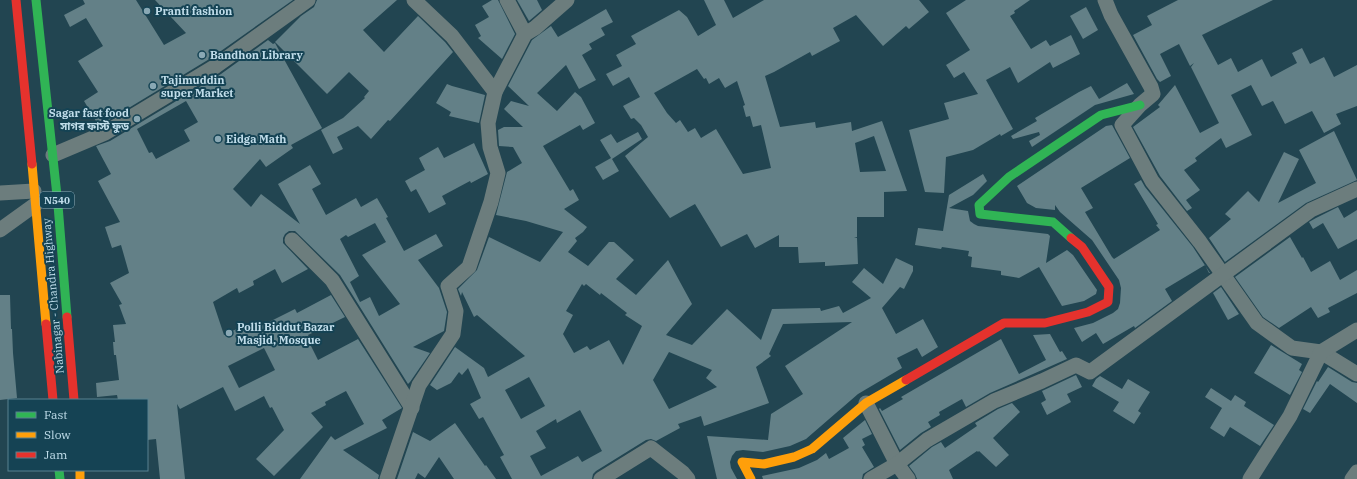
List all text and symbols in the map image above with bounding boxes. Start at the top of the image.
place label: Pranti fashion [155,4,232,18]
marker: Pranti fashion [142,6,152,16]
place label: Bandhon Library [210,48,304,62]
marker: Bandhon Library [197,50,207,60]
place label: Tajimuddin super Market [161,73,233,100]
marker: Tajimuddin super Market [148,81,158,91]
place label: Sagar fast food সাগর ফাস্ট ফুড [49,106,130,133]
marker: Sagar fast food সাগর ফাস্ট ফুড [132,114,142,124]
place label: Eidga Math [226,132,286,146]
marker: Eidga Math [213,134,223,144]
road number: N540 [40,192,74,208]
street label: Nabinagar - Chandra Highway [39,218,67,374]
place label: Polli Biddut Bazar Masjid, Mosque [237,320,335,347]
marker: Polli Biddut Bazar Masjid, Mosque [224,328,234,338]
legend [8,399,148,471]
text: Fast [44,407,68,422]
text: Slow [44,427,71,442]
text: Jam [44,447,68,462]

